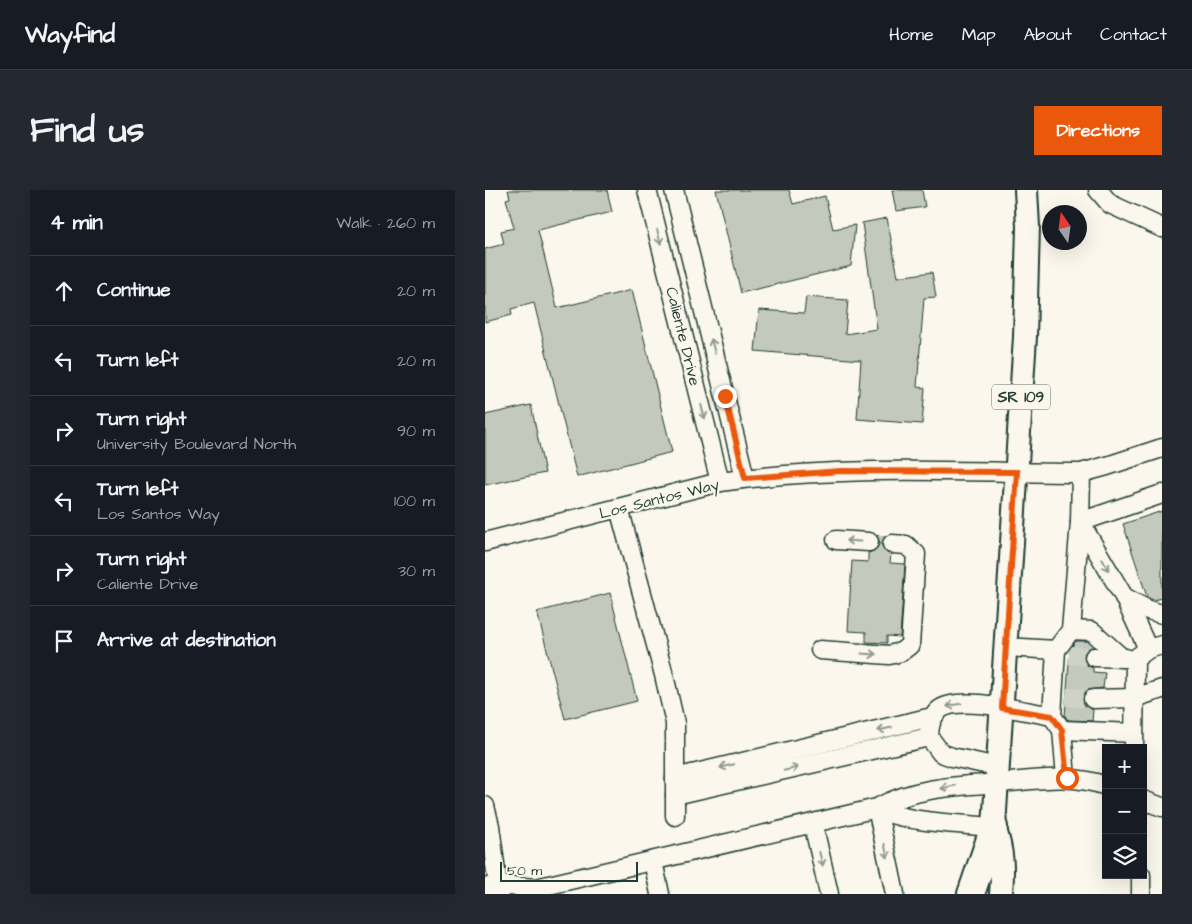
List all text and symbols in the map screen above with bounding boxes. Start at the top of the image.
text: Wayfind [25,18,115,52]
text: Home [889,22,934,47]
text: Map [962,22,996,47]
text: About [1024,22,1072,47]
text: Contact [1100,22,1167,47]
text: Find us [30,106,144,155]
button: Directions [1034,106,1162,155]
north arrow [1042,205,1087,250]
text: 4 min [50,208,103,237]
text: Walk · 260 m [336,212,435,234]
one-way arrow [655,229,664,245]
icon: ahead [50,277,78,305]
text: Continue [97,277,171,304]
text: 20 m [397,280,435,302]
street label: Caliente Drive [660,284,706,388]
one-way arrow [708,338,717,354]
icon: left [50,347,78,375]
text: Turn left [97,347,178,374]
text: 20 m [397,350,435,372]
road number: SR 109 [992,384,1050,410]
route end [714,385,737,408]
one-way arrow [699,404,708,420]
text: Turn right [97,406,186,433]
icon: right [50,417,78,445]
text: 90 m [397,420,435,442]
text: University Boulevard North [97,433,296,455]
street label: Los Santos Way [597,473,722,525]
text: Turn left [97,476,178,503]
icon: left [50,487,78,515]
text: 100 m [394,490,435,512]
text: Los Santos Way [97,503,220,525]
one-way arrow [845,536,861,545]
text: Turn right [97,546,186,573]
one-way arrow [1101,556,1111,570]
icon: right [50,557,78,585]
text: 30 m [398,560,435,582]
text: Caliente Drive [97,573,198,595]
icon: arrive [50,627,78,655]
text: Arrive at destination [97,627,276,654]
one-way arrow [860,649,876,658]
one-way arrow [946,701,962,710]
one-way arrow [877,725,893,734]
map controls [1102,744,1147,879]
button: + [1102,744,1147,789]
one-way arrow [719,762,735,771]
one-way arrow [783,764,799,773]
route start [1056,767,1079,790]
one-way arrow [941,783,957,792]
button: − [1102,789,1147,834]
button: layers [1102,834,1147,879]
one-way arrow [882,843,891,859]
one-way arrow [817,850,826,866]
scale bar [500,859,637,882]
text: 50 m [507,861,542,881]

